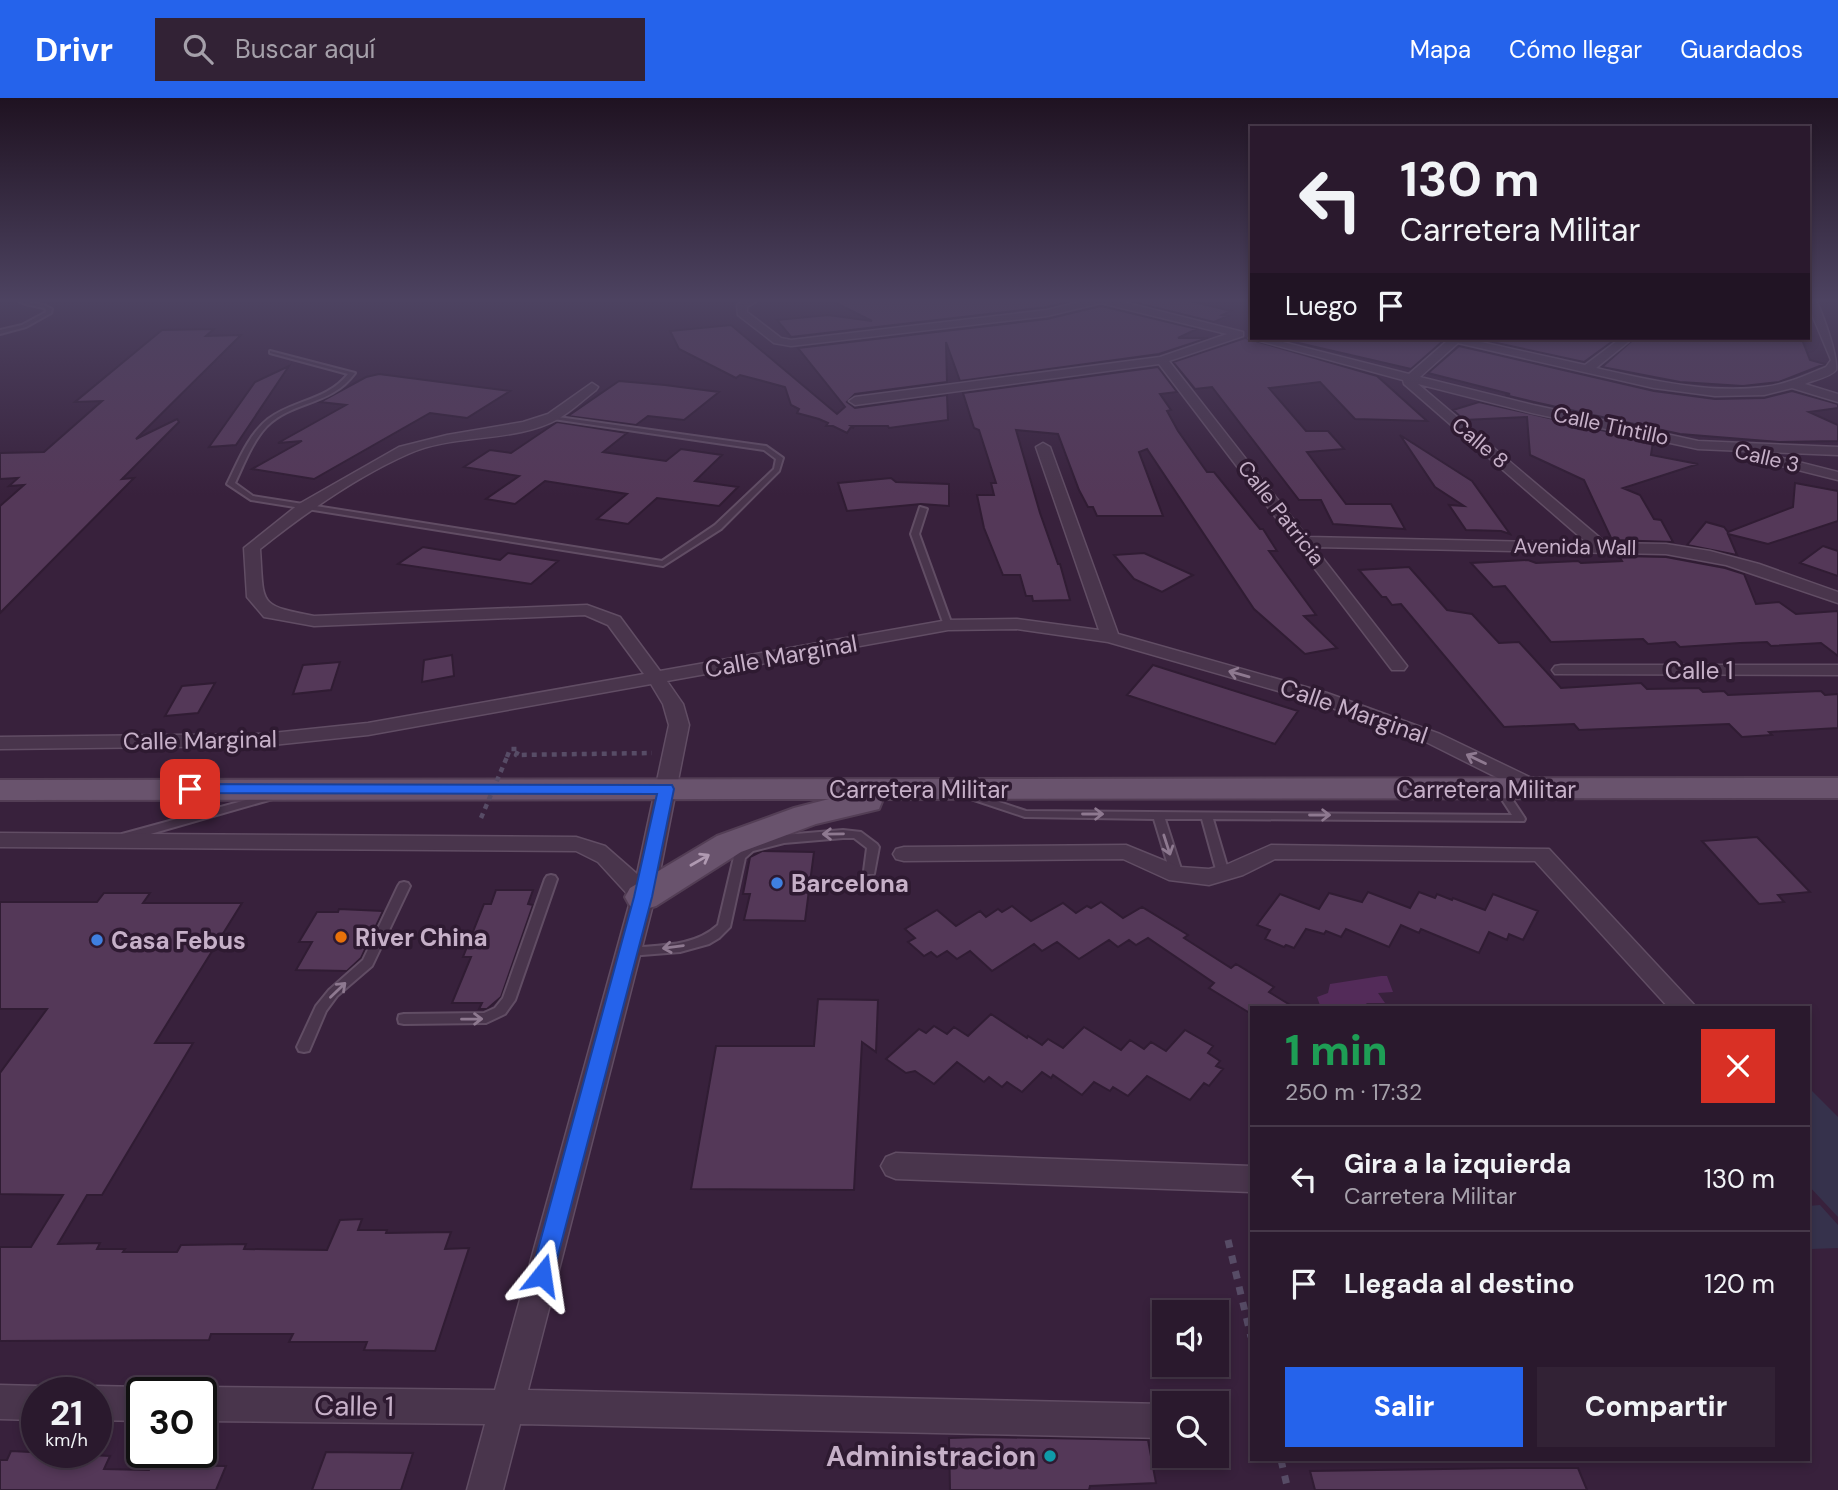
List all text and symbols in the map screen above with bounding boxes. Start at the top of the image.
search box [155,18,645,81]
text: Drivr [35,28,113,71]
icon: search [179,30,217,68]
text: Buscar aquí [235,32,375,66]
text: Mapa [1410,34,1471,65]
text: Cómo llegar [1509,34,1642,65]
text: Guardados [1680,34,1803,65]
text: 130 m [1400,147,1540,211]
icon: left [1285,154,1376,245]
text: Carretera Militar [1400,209,1640,251]
icon: arrive [1372,287,1410,325]
text: Luego [1285,289,1358,323]
street label: Calle Tintillo [1551,400,1671,452]
street label: Calle 8 [1446,411,1514,475]
street label: Calle 3 [1732,437,1802,479]
street label: Calle Patricia [1231,455,1331,571]
street label: Avenida Wall [1513,532,1637,562]
street label: Calle Marginal [702,627,860,685]
street label: Calle 1 [1665,655,1733,686]
one-way arrow [1229,666,1251,679]
street label: Calle Marginal [1276,671,1432,751]
street label: Calle Marginal [123,723,277,757]
one-way arrow [1466,752,1487,765]
pin [160,759,220,819]
icon: arrive [171,770,209,808]
street label: Carretera Militar [829,774,1009,805]
street label: Carretera Militar [1396,774,1576,805]
one-way arrow [1081,807,1104,821]
one-way arrow [1309,808,1332,822]
one-way arrow [822,827,845,841]
one-way arrow [1162,834,1175,856]
one-way arrow [690,853,710,867]
place label: Barcelona [791,868,909,899]
marker: Barcelona [769,875,785,891]
place label: River China [355,922,488,953]
place label: Casa Febus [111,925,246,956]
marker: River China [333,929,349,945]
marker: Casa Febus [89,932,105,948]
one-way arrow [662,941,685,954]
one-way arrow [330,981,347,998]
one-way arrow [461,1012,484,1025]
text: 1 min [1285,1023,1388,1078]
button: close [1701,1029,1775,1103]
text: 250 m · 17:32 [1285,1077,1422,1107]
text: Gira a la izquierda [1344,1147,1571,1181]
icon: left [1285,1160,1323,1198]
text: 130 m [1704,1162,1775,1196]
text: Carretera Militar [1344,1181,1517,1211]
position arrow [505,1238,579,1312]
icon: arrive [1285,1265,1323,1303]
text: Llegada al destino [1344,1267,1575,1301]
text: 120 m [1704,1267,1775,1301]
map controls [1152,1300,1229,1468]
button: sound [1152,1300,1229,1377]
button: Salir [1285,1367,1523,1447]
button: Compartir [1537,1367,1775,1447]
speed limit sign: 30 [126,1377,217,1468]
street label: Calle 1 [314,1387,394,1425]
text: 21 [50,1390,83,1436]
button: search [1152,1391,1229,1468]
text: km/h [45,1428,88,1452]
place label: Administracion [826,1438,1036,1475]
marker: Administracion [1042,1448,1058,1464]

